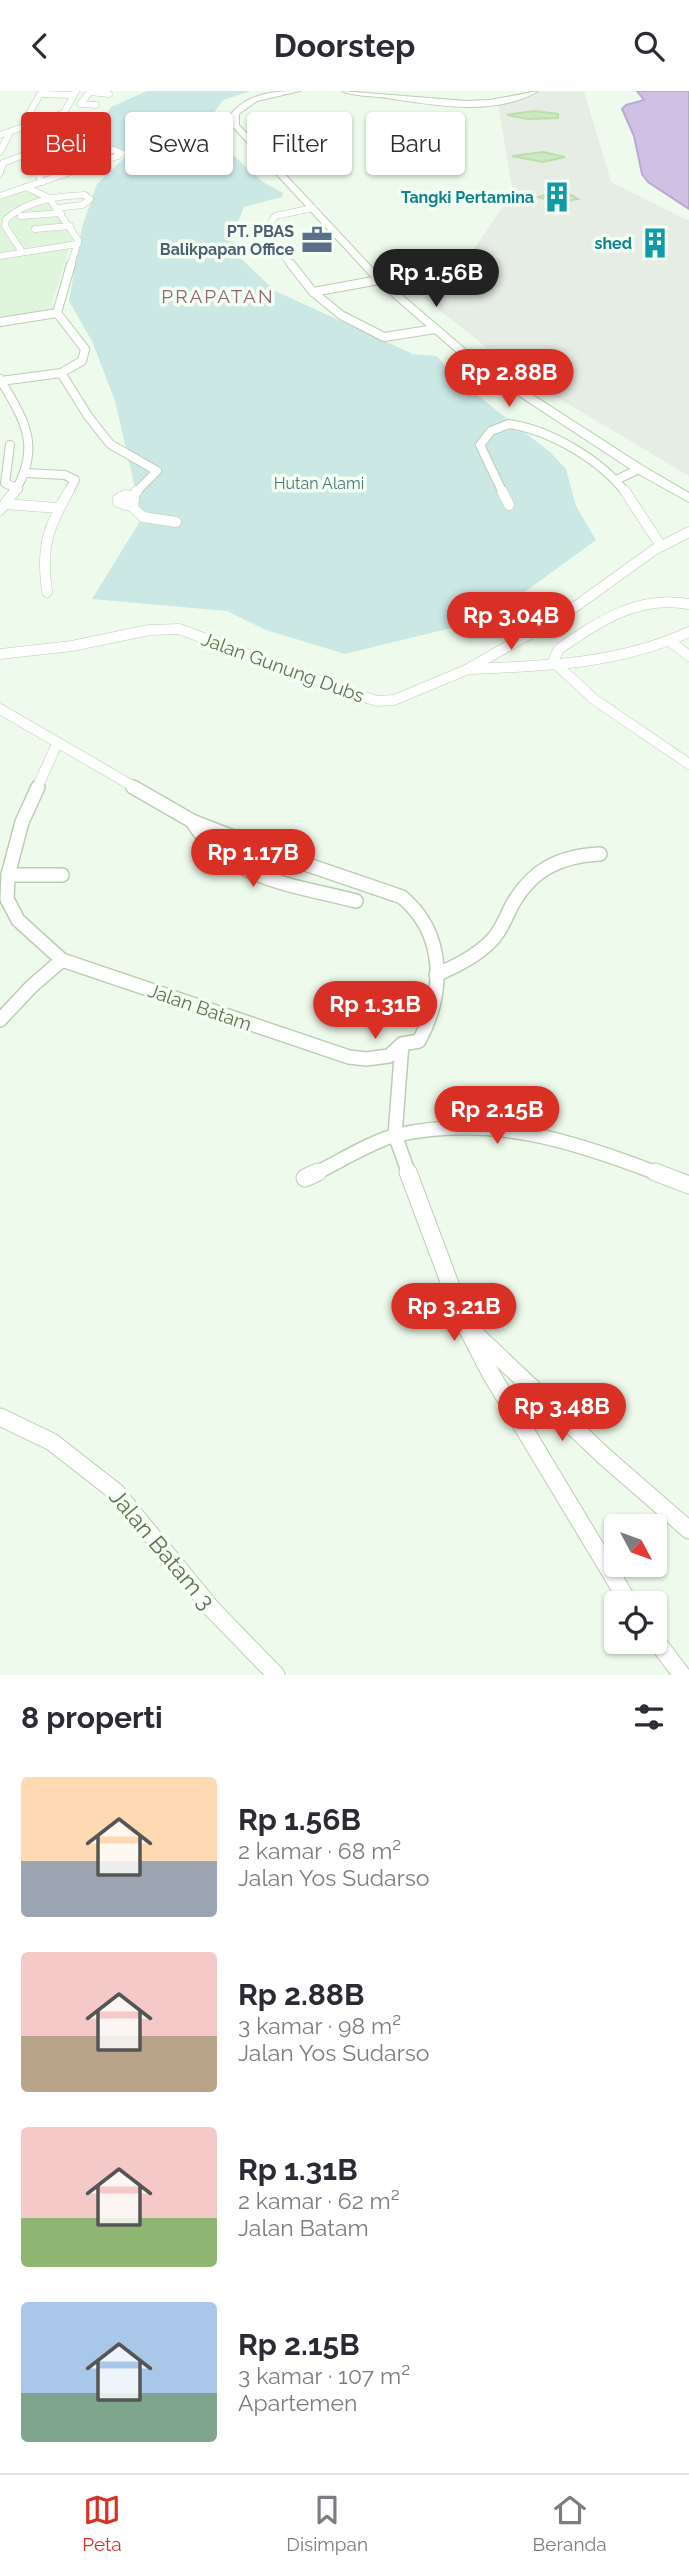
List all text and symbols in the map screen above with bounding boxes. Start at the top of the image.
icon: back [21,27,59,65]
text: Doorstep [274,27,415,64]
icon: search [630,27,668,65]
chip: Beli [21,112,111,175]
chip: Sewa [125,112,233,175]
chip: Filter [247,112,352,175]
chip: Baru [366,112,465,175]
building icon: Tangki Pertamina [540,180,574,214]
place label: Tangki Pertamina [401,188,534,207]
place label: PT. PBAS Balikpapan Office [160,222,294,259]
office icon: PT. PBAS Balikpapan Office [300,223,334,257]
building icon: shed [638,226,672,260]
place label: shed [595,234,632,253]
pin: Rp 1.56B [364,249,508,309]
text: Rp 1.56B [389,258,483,285]
district label: PRAPATAN [161,285,275,307]
pin: Rp 2.88B [437,349,581,409]
text: Rp 2.88B [461,358,557,385]
park label: Hutan Alami [274,474,364,493]
pin: Rp 3.04B [439,593,583,652]
text: Rp 3.04B [463,601,559,628]
street label: Jalan Gunung Dubs [199,627,367,707]
pin: Rp 1.17B [181,829,325,889]
text: Rp 1.17B [207,838,299,865]
street label: Jalan Batam [145,979,255,1035]
pin: Rp 1.31B [303,981,447,1041]
text: Rp 1.31B [329,990,421,1017]
pin: Rp 2.15B [425,1087,569,1146]
text: Rp 2.15B [450,1095,544,1122]
pin: Rp 3.21B [382,1283,526,1343]
text: Rp 3.21B [407,1292,501,1319]
pin: Rp 3.48B [490,1383,634,1443]
text: Rp 3.48B [514,1392,610,1419]
street label: Jalan Batam 3 [104,1483,221,1614]
north arrow [604,1514,667,1577]
map controls [604,1514,667,1654]
button: locate [604,1591,667,1654]
icon: filters [630,1698,668,1736]
text: 8 properti [21,1700,163,1735]
text: Rp 1.56B [238,1802,361,1837]
icon: home [77,1805,161,1889]
text: 2 kamar · 68 m² [238,1837,401,1864]
text: Jalan Yos Sudarso [238,1864,430,1891]
text: Rp 2.88B [238,1977,364,2012]
icon: home [77,1980,161,2064]
text: 3 kamar · 98 m² [238,2012,401,2039]
text: Jalan Yos Sudarso [238,2039,430,2066]
text: Rp 1.31B [238,2152,358,2187]
icon: home [77,2155,161,2239]
text: 2 kamar · 62 m² [238,2187,400,2214]
text: Jalan Batam [238,2214,369,2241]
text: Rp 2.15B [238,2327,360,2362]
icon: home [77,2330,161,2414]
text: 3 kamar · 107 m² [238,2362,410,2389]
text: Apartemen [238,2389,357,2416]
tab: Peta [82,2491,122,2555]
tab: Disimpan [286,2491,368,2555]
tab: Beranda [533,2491,607,2555]

